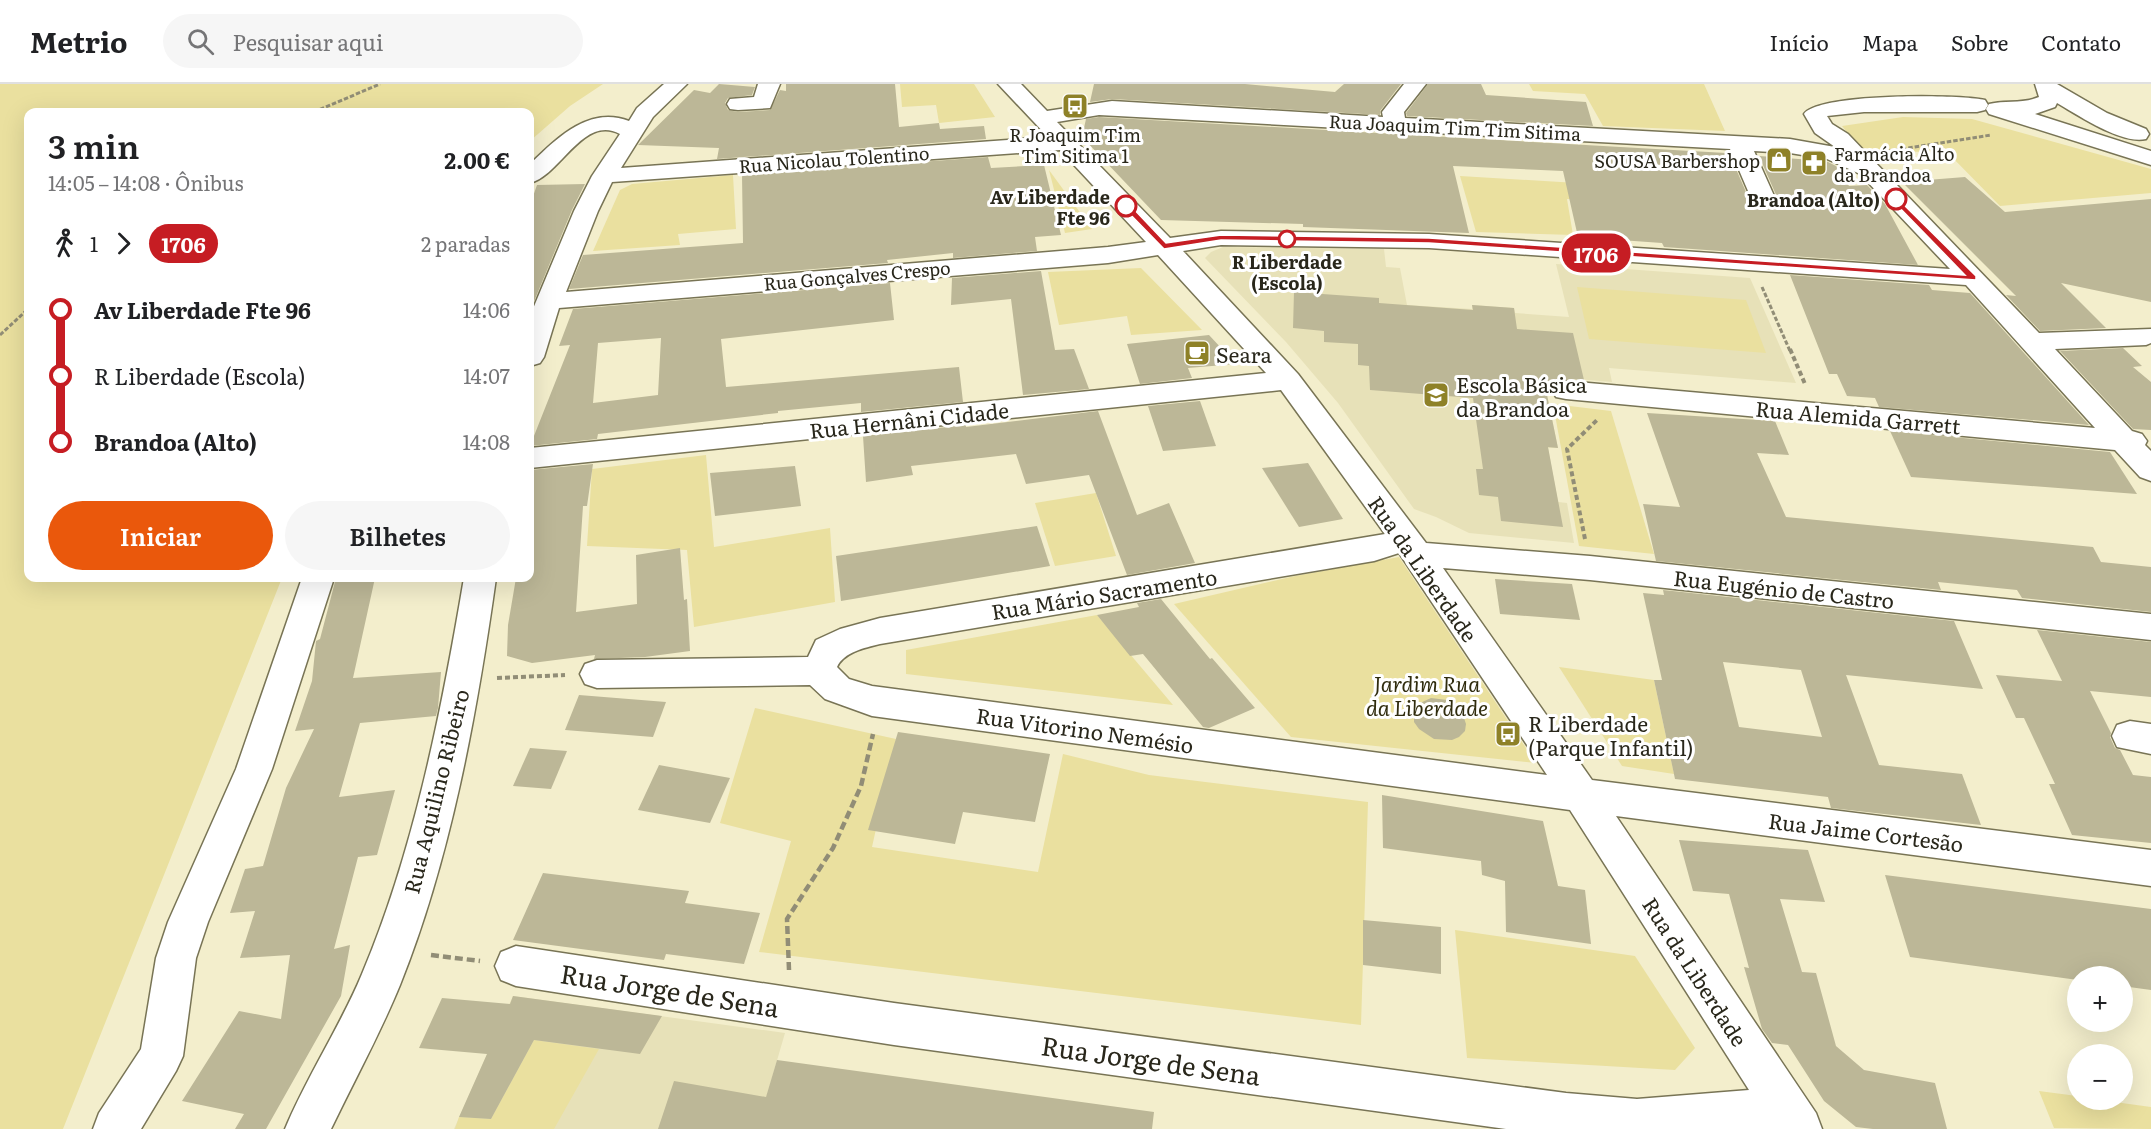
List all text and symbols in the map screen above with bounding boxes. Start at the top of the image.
search box [163,14,583,68]
text: Metrio [30,20,127,62]
icon: search [184,25,217,58]
text: Pesquisar aqui [232,25,383,58]
text: Início [1770,26,1829,57]
text: Mapa [1862,26,1918,57]
text: Sobre [1951,26,2008,57]
text: Contato [2041,26,2121,57]
bus stop icon: R Joaquim Tim Tim Sitima 1 [1060,91,1090,121]
street label: Rua Joaquim Tim Tim Sitima [1328,107,1582,147]
text: 3 min [48,120,139,169]
place label: R Joaquim Tim Tim Sitima 1 [1009,121,1141,169]
street label: Rua Nicolau Tolentino [738,139,930,179]
place label: Farmácia Alto da Brandoa [1834,140,1955,188]
text: 2.00 € [444,143,510,176]
shop icon: SOUSA Barbershop [1764,145,1794,175]
place label: SOUSA Barbershop [1594,147,1760,174]
pharmacy icon: Farmácia Alto da Brandoa [1799,148,1829,178]
text: 14:05 – 14:08 · Ônibus [48,167,243,197]
place label: Av Liberdade Fte 96 [990,183,1110,231]
place label: Brandoa (Alto) [1747,186,1880,213]
marker: Brandoa (Alto) [1885,188,1907,210]
marker: Av Liberdade Fte 96 [1115,195,1137,217]
icon: walk [48,227,81,260]
icon: forward [107,227,140,260]
text: 1 [90,228,98,258]
text: 1706 [161,228,206,259]
text: 2 paradas [421,228,510,258]
marker: R Liberdade (Escola) [1278,230,1296,248]
line badge: 1706 [1554,234,1638,272]
text: 1706 [1574,238,1618,269]
place label: R Liberdade (Escola) [1232,248,1342,296]
street label: Rua Gonçalves Crespo [762,253,952,297]
text: Av Liberdade Fte 96 [94,293,311,326]
text: 14:06 [463,294,510,324]
cafe icon: Seara [1182,338,1212,368]
place label: Seara [1216,338,1272,369]
text: R Liberdade (Escola) [94,359,305,392]
text: 14:07 [463,360,510,390]
place label: Escola Básica da Brandoa [1456,368,1588,423]
school or university icon: Escola Básica da Brandoa [1421,380,1451,410]
street label: Rua Alemida Garrett [1754,392,1962,440]
street label: Rua Hernâni Cidade [808,393,1010,445]
text: Brandoa (Alto) [94,425,257,458]
text: 14:08 [462,426,510,456]
street label: Rua da Liberdade [1362,489,1486,647]
button: Iniciar [48,501,273,570]
button: Bilhetes [285,501,510,570]
street label: Rua Mário Sacramento [989,560,1219,626]
street label: Rua Eugénio de Castro [1672,561,1896,615]
park label: Jardim Rua da Liberdade [1366,667,1488,722]
street label: Rua Aquilino Ribeiro [395,685,475,897]
street label: Rua Vitorino Nemésio [974,698,1196,760]
place label: R Liberdade (Parque Infantil) [1528,707,1694,762]
bus stop icon: R Liberdade (Parque Infantil) [1493,719,1523,749]
street label: Rua Jaime Cortesão [1767,804,1965,858]
street label: Rua da Liberdade [1636,890,1756,1052]
street label: Rua Jorge de Sena [558,952,782,1026]
map controls [2067,966,2133,1110]
button: + [2067,966,2133,1032]
street label: Rua Jorge de Sena [1039,1024,1263,1094]
button: − [2067,1044,2133,1110]

